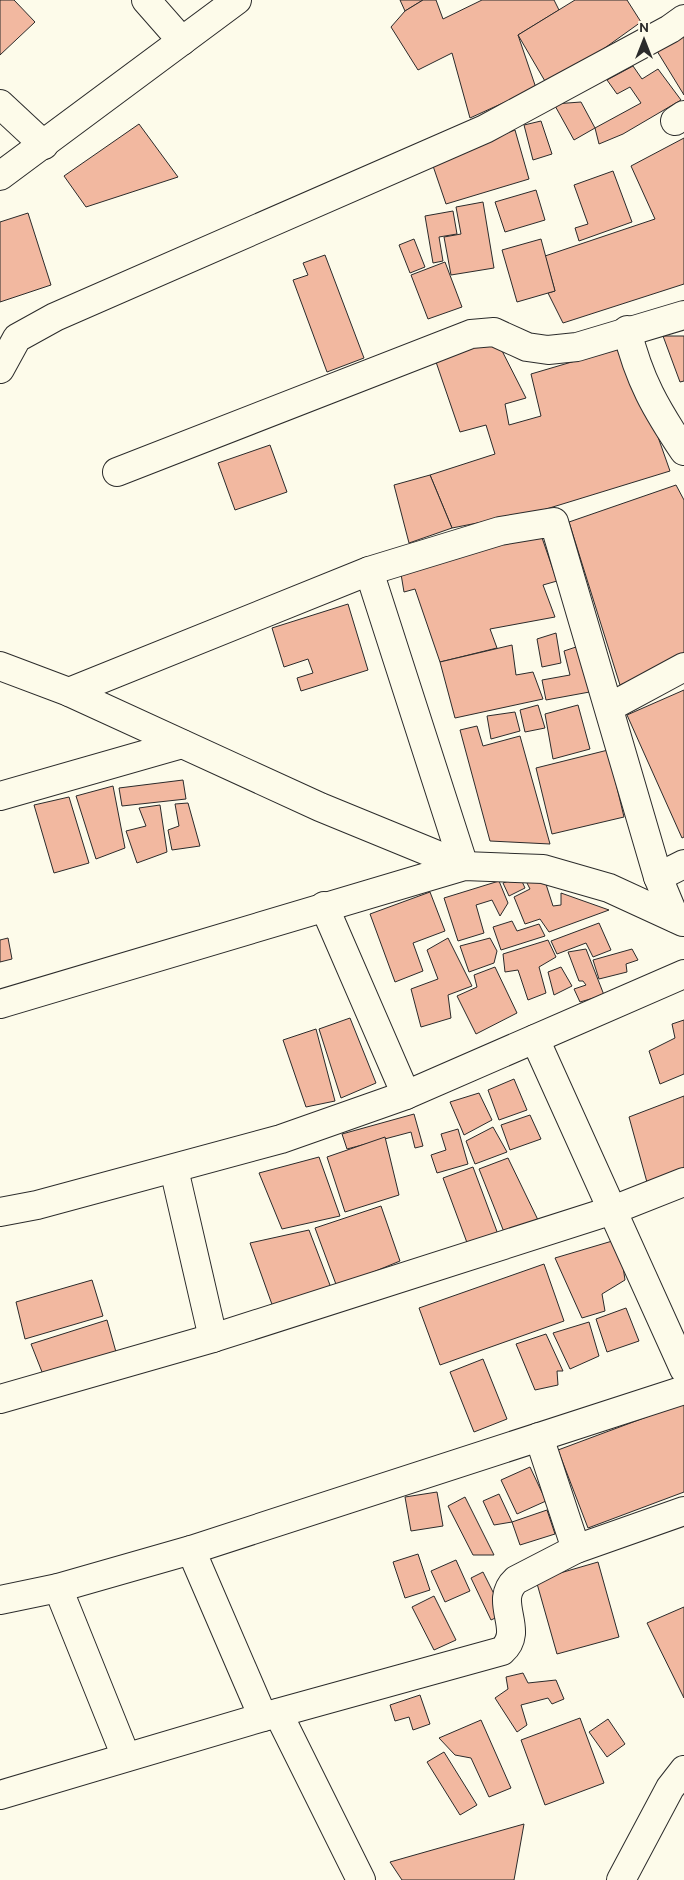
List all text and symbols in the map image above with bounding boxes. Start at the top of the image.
north arrow [619,15,669,65]
text: N [639,20,649,37]

